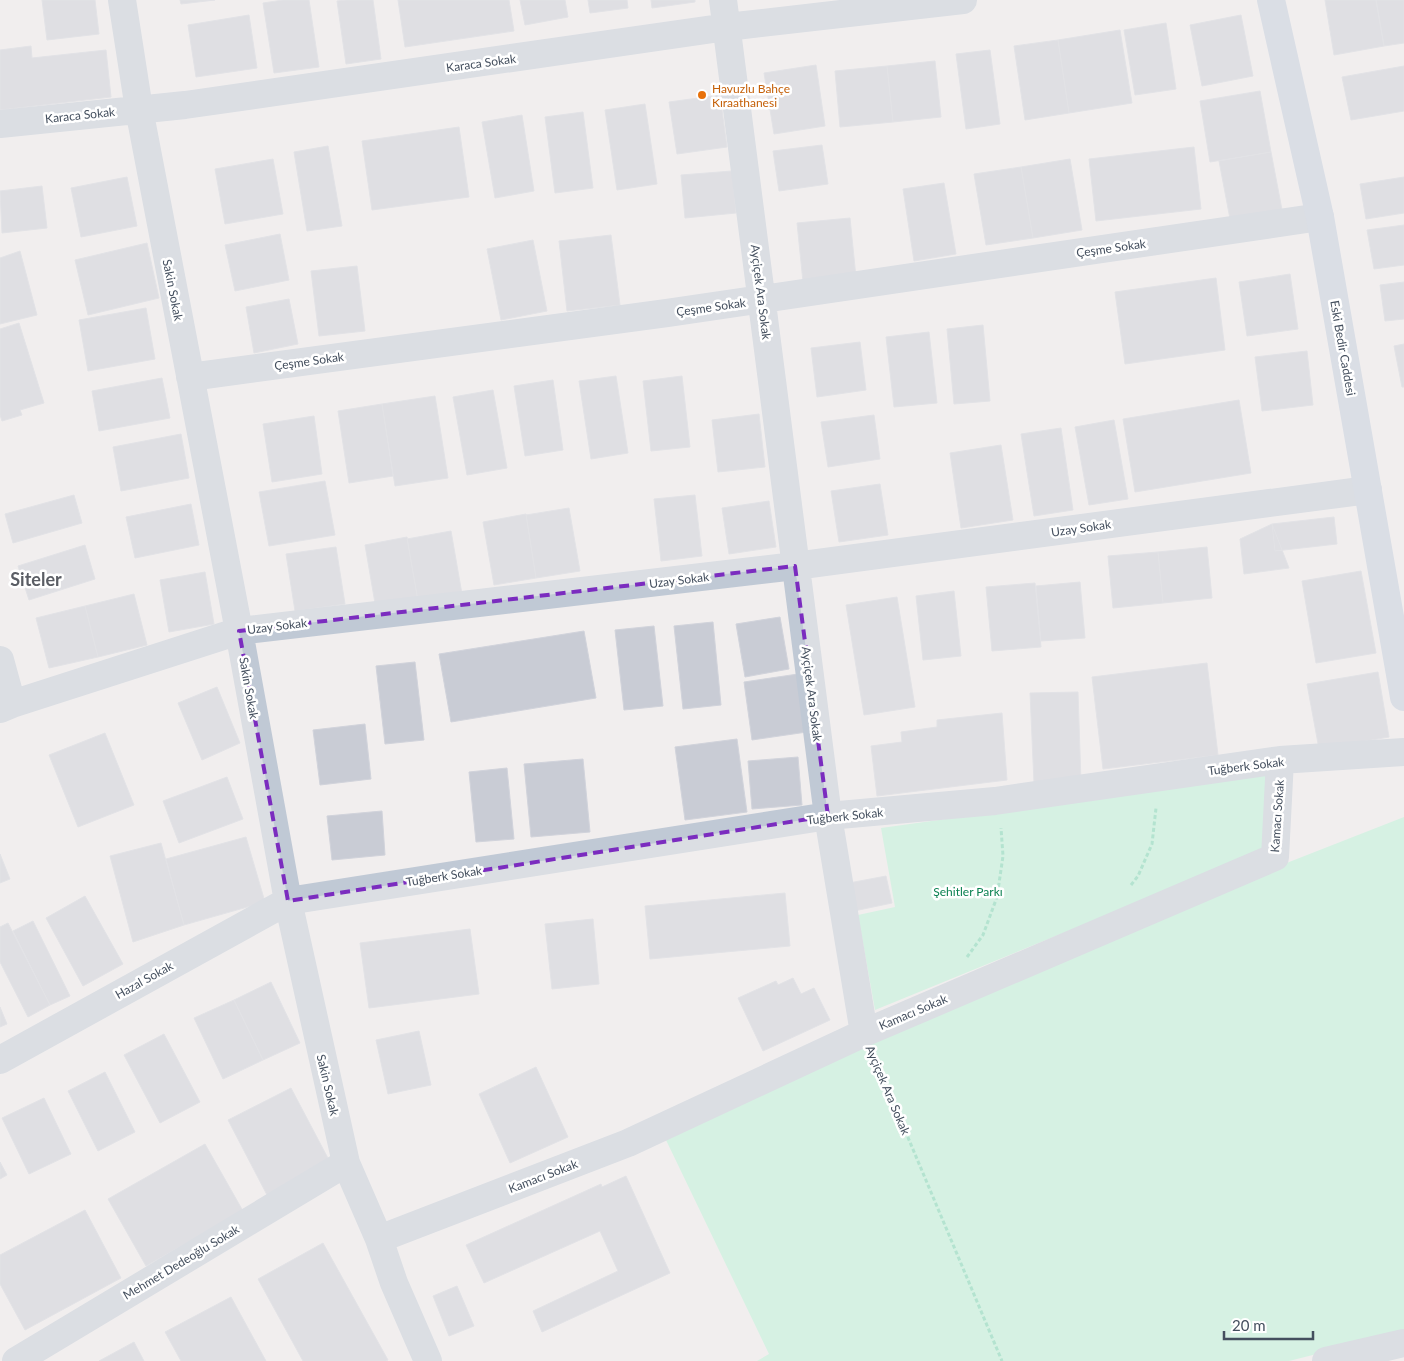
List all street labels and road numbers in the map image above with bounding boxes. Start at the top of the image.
street label: Karaca Sokak [445,51,518,75]
street label: Karaca Sokak [44,104,117,126]
street label: Çeşme Sokak [1075,236,1148,260]
street label: Ayçiçek Ara Sokak [748,244,774,341]
street label: Sakin Sokak [160,258,187,323]
street label: Çeşme Sokak [675,295,748,319]
street label: Eski Bedir Caddesi [1327,299,1359,397]
street label: Çeşme Sokak [273,349,346,373]
street label: Uzay Sokak [1050,516,1113,540]
street label: Uzay Sokak [648,569,711,591]
street label: Uzay Sokak [246,615,309,637]
street label: Ayçiçek Ara Sokak [799,646,825,743]
street label: Sakin Sokak [236,656,262,721]
street label: Tuğberk Sokak [1207,754,1286,778]
street label: Kamacı Sokak [1267,778,1287,853]
street label: Tuğberk Sokak [806,804,885,827]
street label: Tuğberk Sokak [405,862,484,889]
street label: Hazal Sokak [113,958,176,1002]
street label: Kamacı Sokak [877,991,950,1033]
street label: Ayçiçek Ara Sokak [862,1043,914,1138]
street label: Sakin Sokak [314,1053,343,1118]
street label: Kamacı Sokak [506,1156,581,1196]
street label: Mehmet Dedeoğlu Sokak [120,1221,243,1303]

